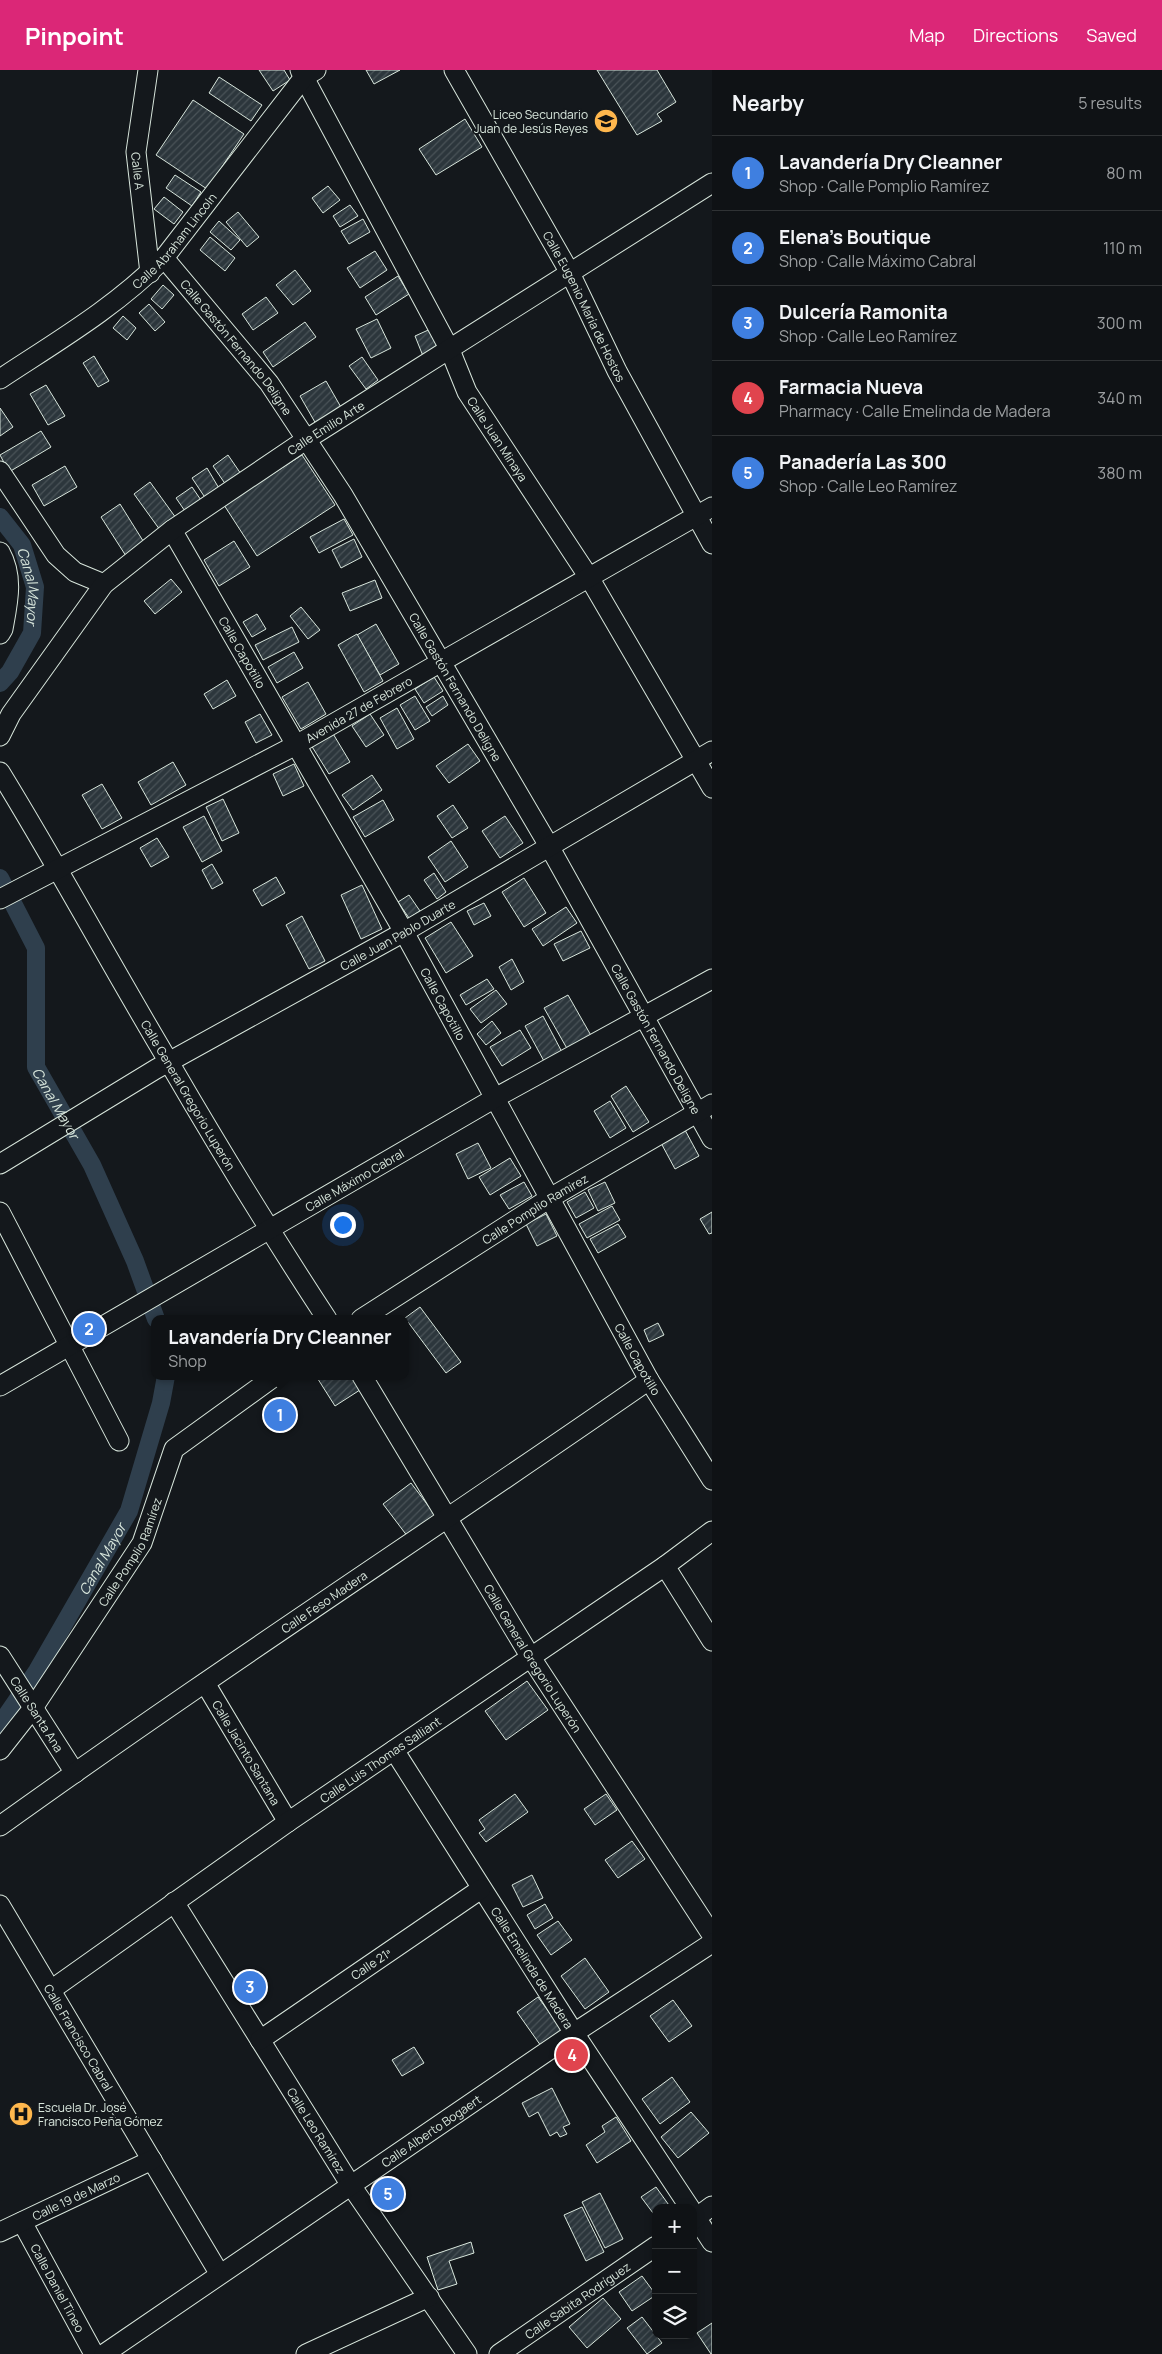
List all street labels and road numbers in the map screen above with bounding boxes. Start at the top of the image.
street label: Calle A [128,151,149,191]
street label: Calle Abraham Lincoln [128,189,220,292]
street label: Calle Eugenio María de Hostos [539,228,630,385]
street label: Calle Gastón Fernando Deligne [177,276,296,418]
street label: Calle Juan Minaya [464,393,532,485]
street label: Calle Emilio Arte [284,396,368,459]
street label: Calle Gastón Fernando Deligne [405,609,506,764]
street label: Calle Capotillo [215,613,270,691]
street label: Avenida 27 de Febrero [302,672,415,746]
street label: Calle Juan Pablo Duarte [337,895,458,974]
street label: Calle Gastón Fernando Deligne [608,960,705,1117]
street label: Calle Capotillo [417,965,470,1043]
street label: Calle General Gregorio Luperón [137,1017,240,1173]
street label: Calle Máximo Cabral [302,1144,407,1215]
street label: Calle Pomplio Ramírez [479,1169,591,1248]
street label: Calle Capotillo [611,1320,665,1398]
street label: Calle Pomplio Ramírez [94,1495,165,1610]
street label: Calle Feso Madera [277,1566,370,1637]
street label: Calle General Gregorio Luperón [480,1581,586,1736]
street label: Calle Santa Ana [7,1673,68,1755]
street label: Calle Jacinto Santana [209,1697,284,1808]
street label: Calle Luis Thomas Salliant [316,1712,444,1807]
street label: Calle Emelinda de Madera [487,1903,578,2032]
street label: Calle 21ª [347,1944,395,1984]
street label: Calle Francisco Cabral [40,1981,117,2094]
street label: Calle Leo Ramírez [283,2084,350,2176]
street label: Calle Alberto Bogaert [378,2090,485,2171]
street label: Calle 19 de Marzo [29,2168,123,2224]
street label: Calle Daniel Tineo [27,2241,89,2335]
street label: Calle Sabita Rodríguez [521,2258,633,2343]

